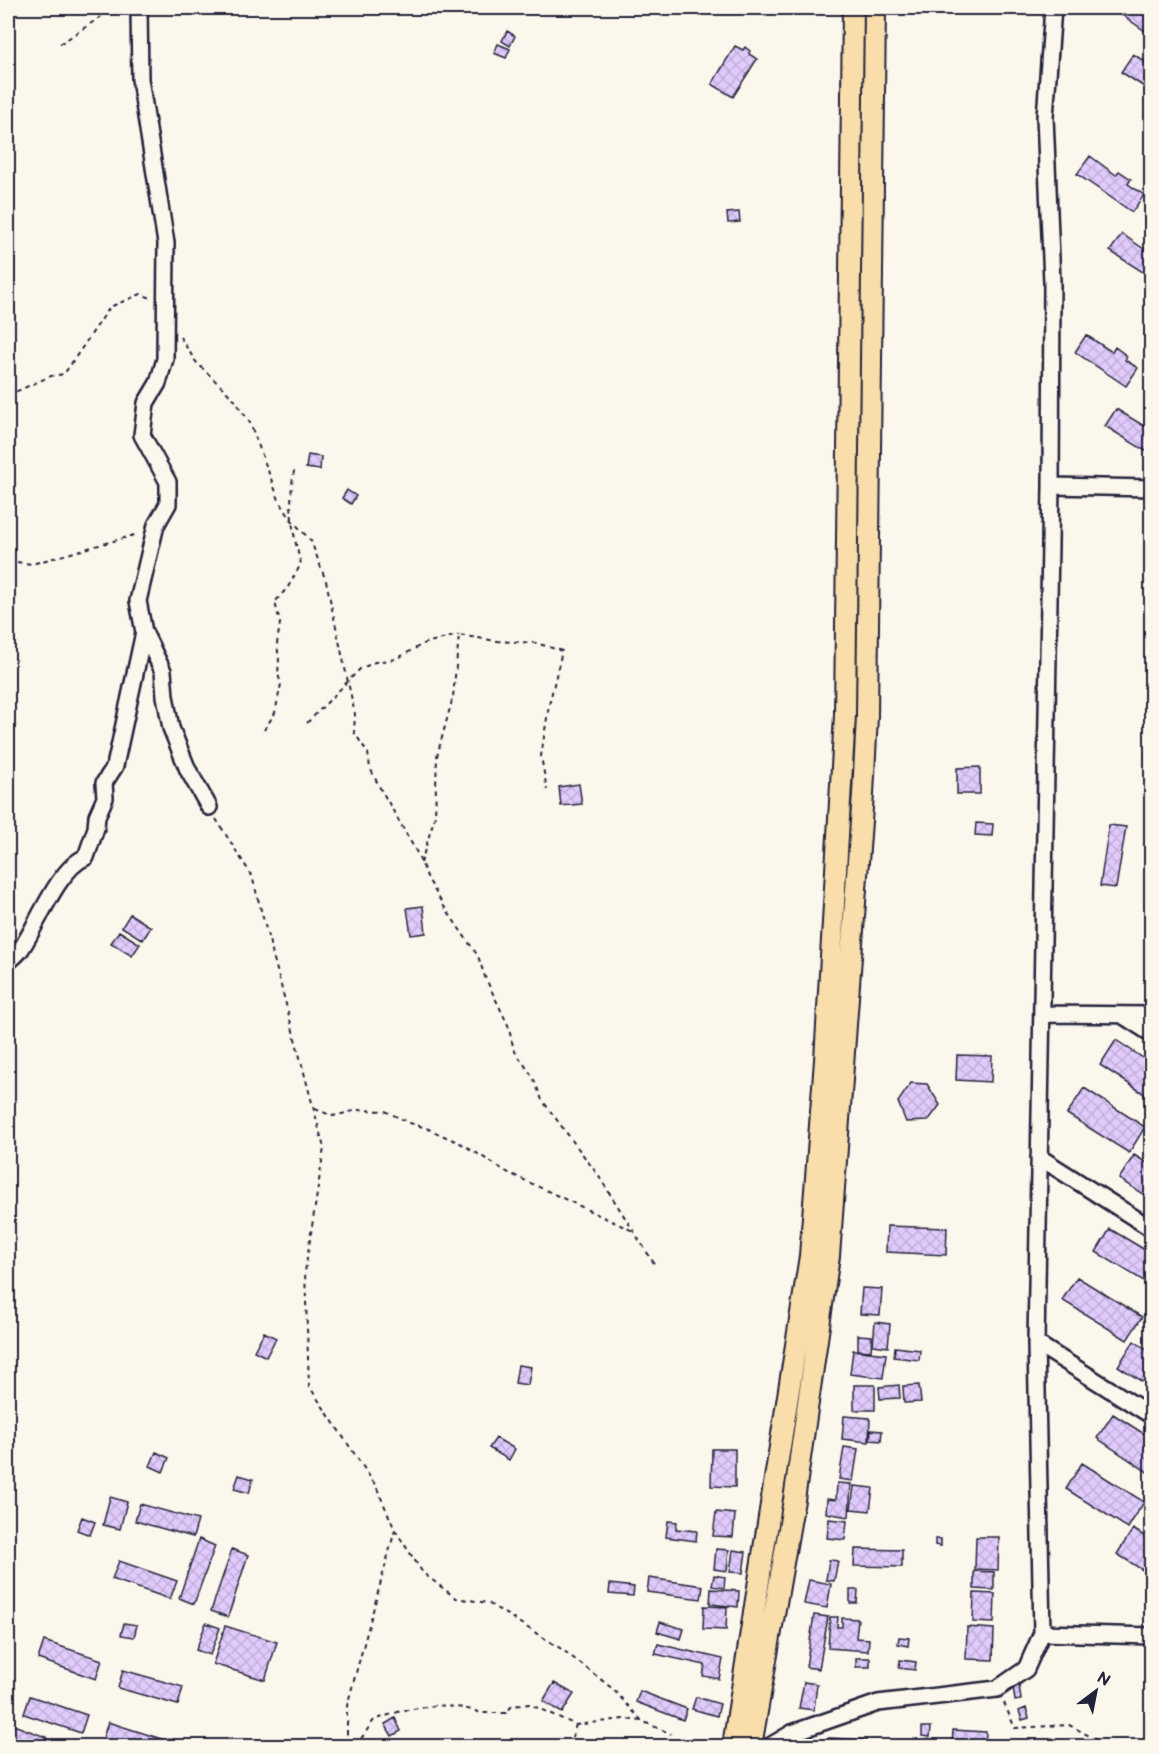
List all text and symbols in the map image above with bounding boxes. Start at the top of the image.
north arrow [1066,1661,1126,1721]
text: N [1093,1668,1113,1691]

